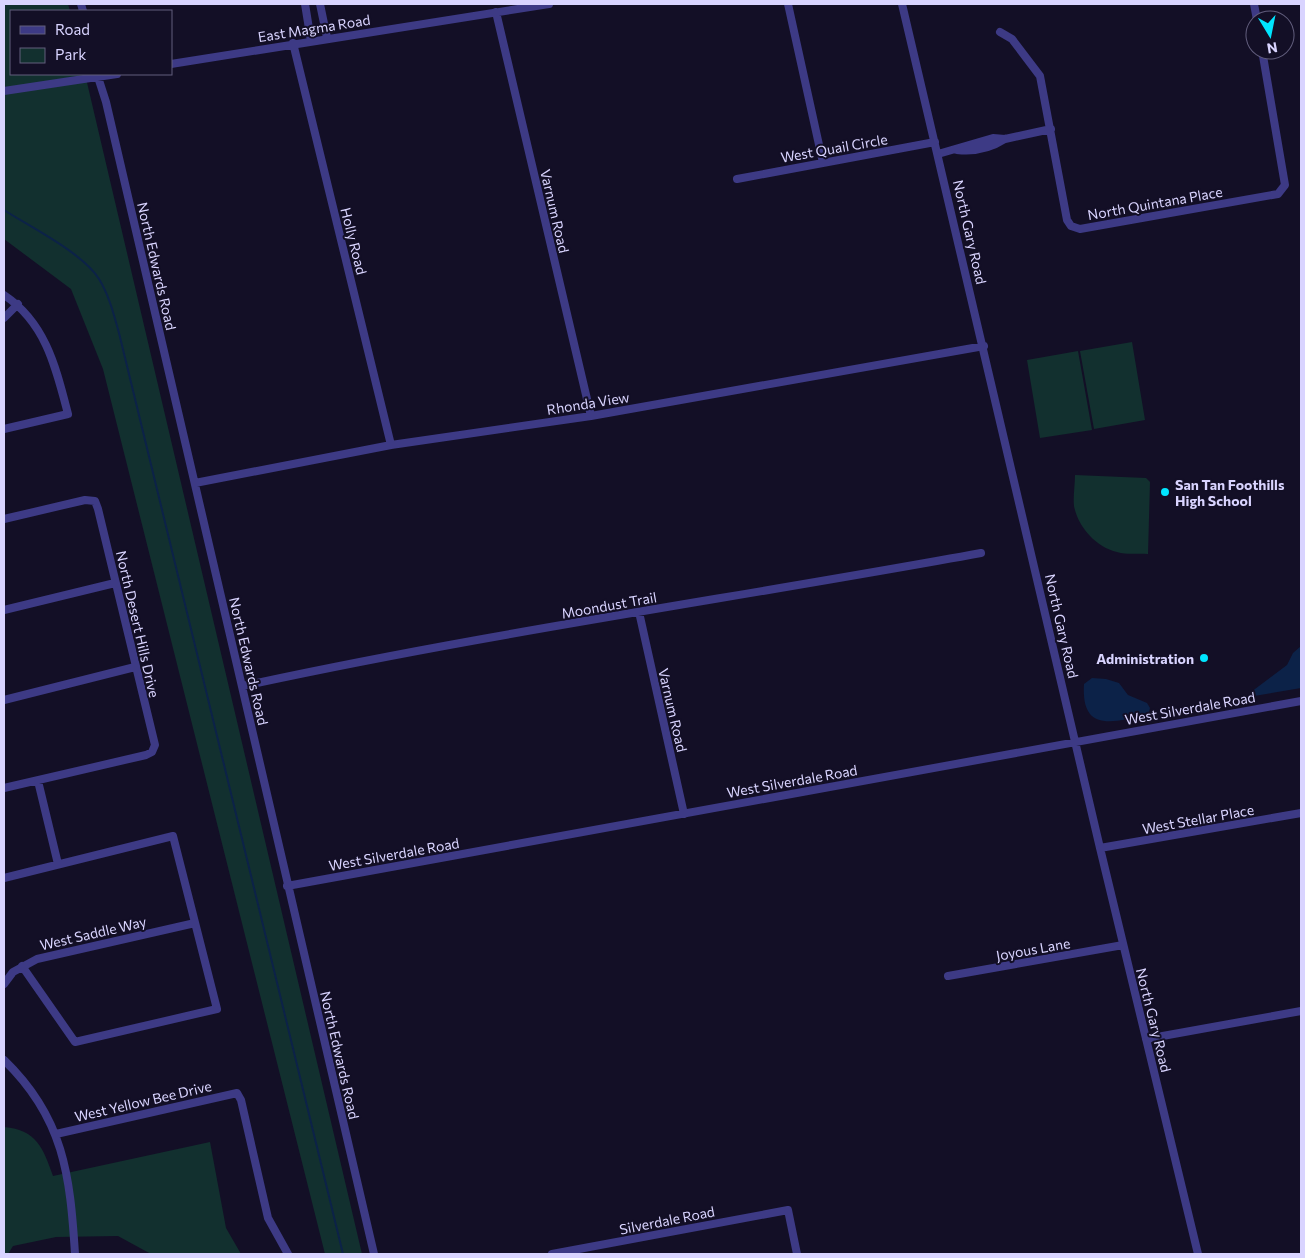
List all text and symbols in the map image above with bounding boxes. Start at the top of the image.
legend [10,10,172,75]
north arrow [1245,10,1295,60]
street label: East Magma Road [257,11,371,45]
text: Road [55,20,90,38]
text: N [1266,39,1279,58]
text: Park [55,45,86,63]
street label: West Quail Circle [779,130,889,166]
street label: Varnum Road [537,168,573,254]
street label: North Gary Road [950,178,990,286]
street label: North Quintana Place [1086,183,1224,223]
street label: North Edwards Road [134,200,180,332]
street label: Holly Road [337,206,371,276]
street label: Rhonda View [545,388,631,418]
place label: San Tan Foothills High School [1175,476,1285,509]
marker: San Tan Foothills High School [1159,486,1171,498]
street label: North Desert Hills Drive [113,549,163,699]
street label: North Gary Road [1042,572,1082,680]
street label: Moondust Trail [560,588,658,622]
street label: North Edwards Road [226,595,272,727]
place label: Administration [1096,650,1194,667]
marker: Administration [1198,652,1210,664]
street label: Varnum Road [655,667,691,753]
street label: West Silverdale Road [1123,688,1257,728]
street label: West Silverdale Road [725,761,859,801]
street label: West Stellar Place [1141,801,1255,837]
street label: West Silverdale Road [327,834,461,874]
street label: West Saddle Way [38,912,148,954]
street label: Joyous Lane [995,934,1071,964]
street label: North Gary Road [1133,966,1175,1074]
street label: North Edwards Road [317,989,363,1121]
street label: West Yellow Bee Drive [73,1077,213,1125]
street label: Silverdale Road [618,1202,716,1238]

